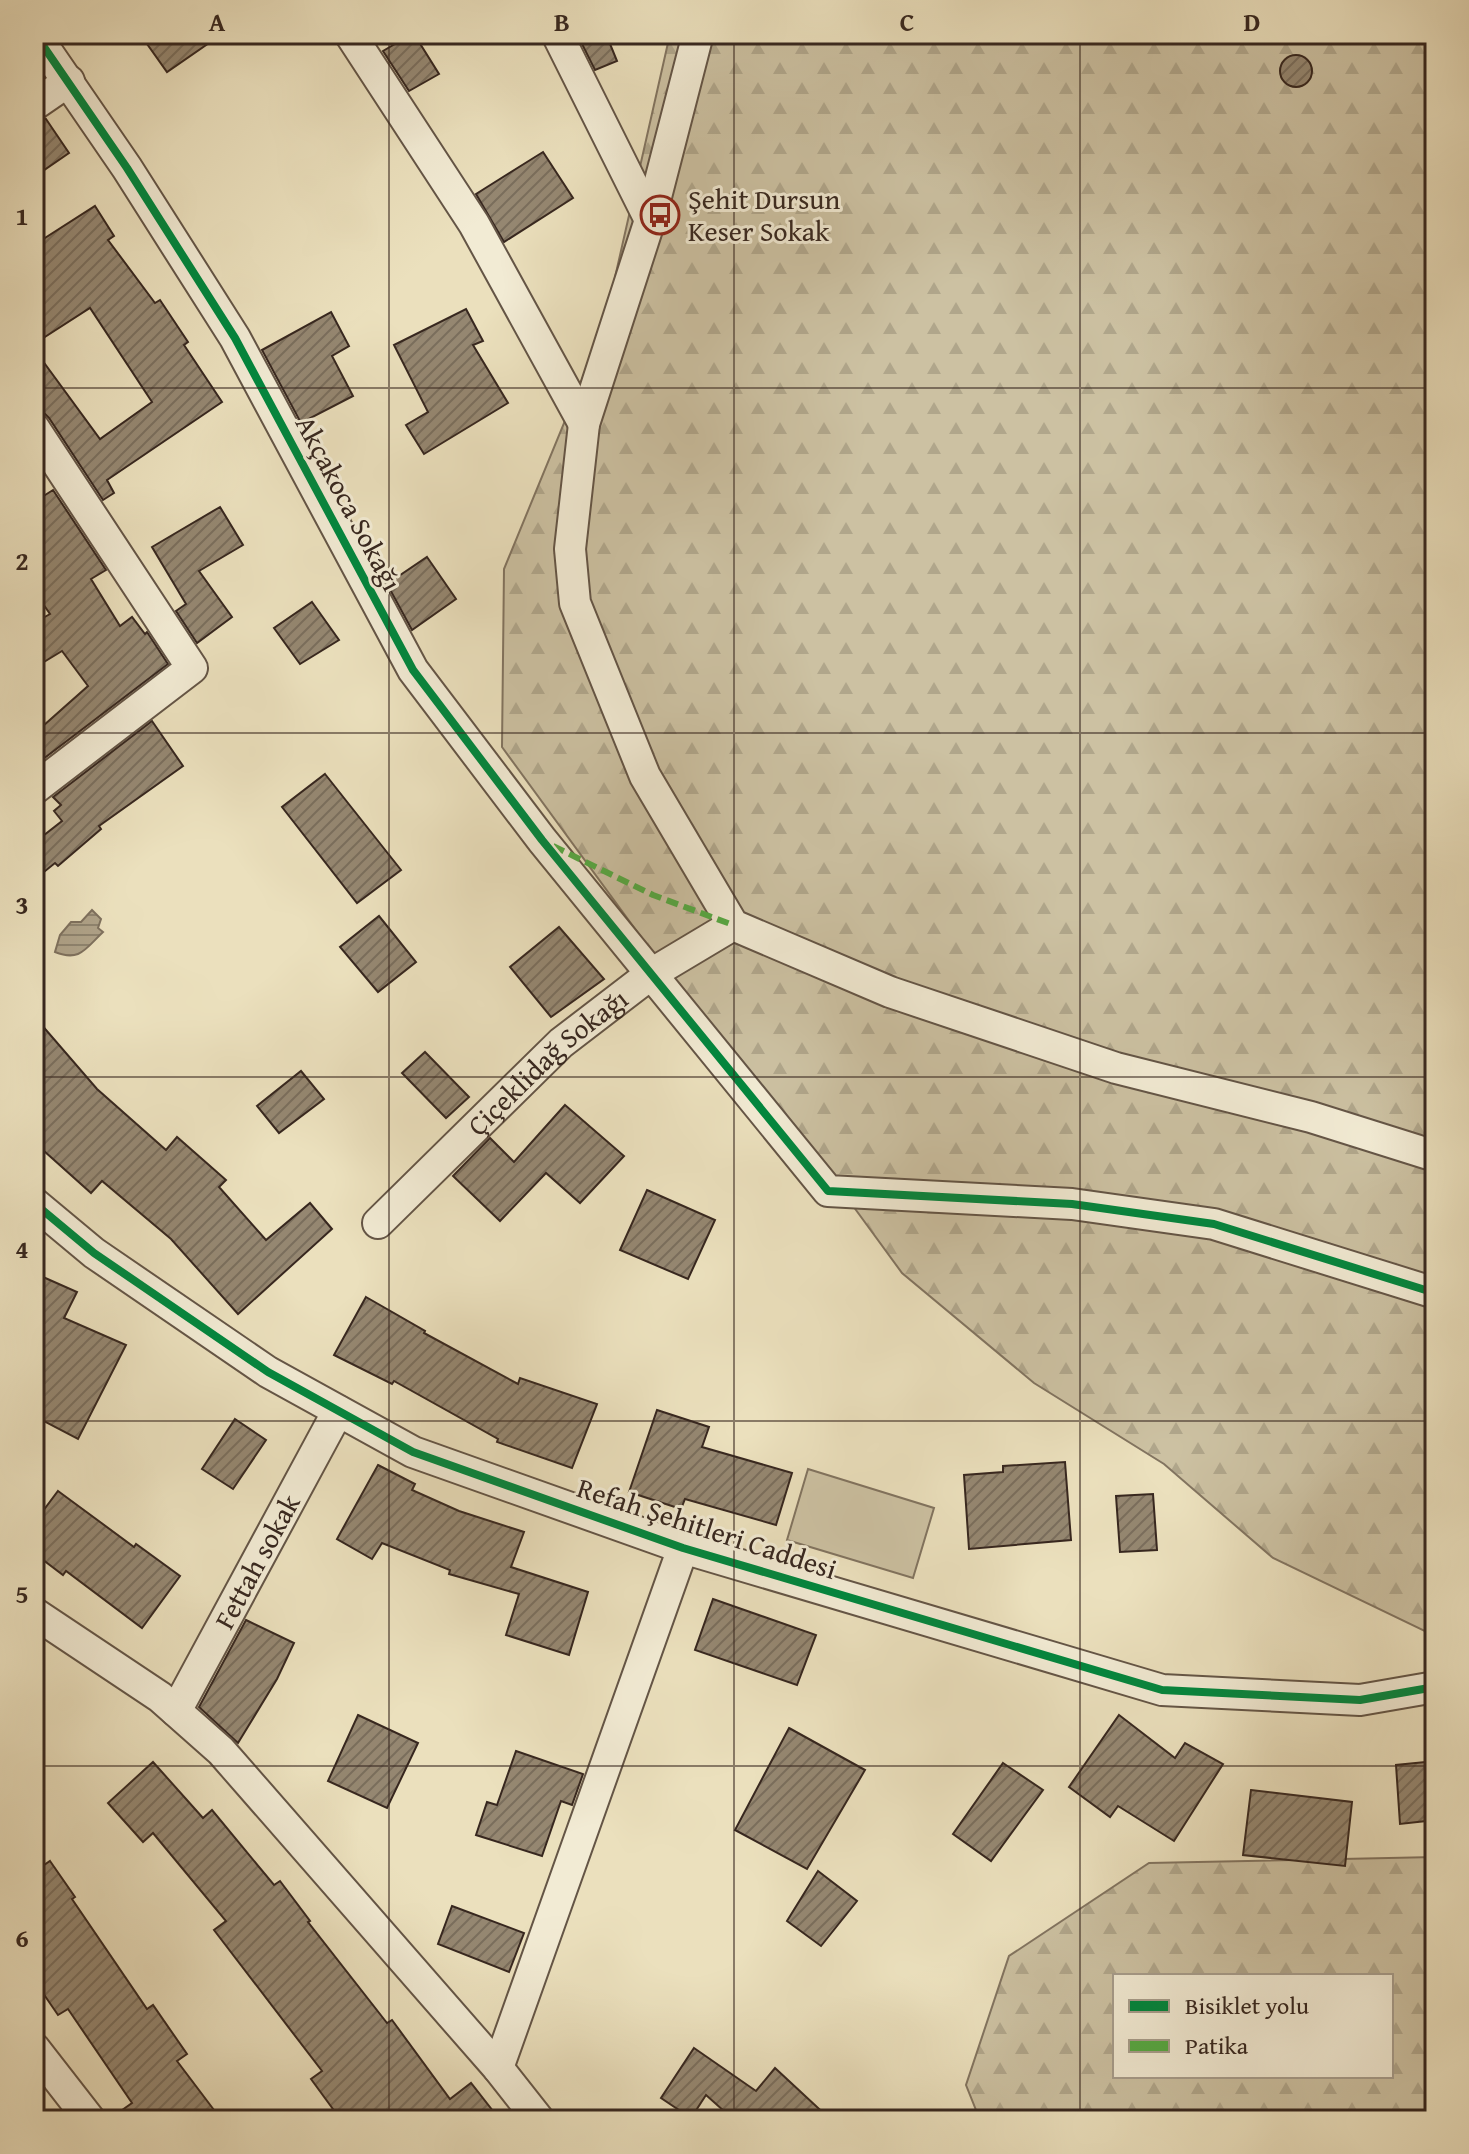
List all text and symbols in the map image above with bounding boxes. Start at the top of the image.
text: A [209,2,226,41]
text: B [554,2,570,41]
text: C [900,2,914,41]
text: D [1244,2,1260,41]
place label: Şehit Dursun Keser Sokak [688,178,840,251]
bus stop icon: Şehit Dursun Keser Sokak [639,194,681,236]
text: 1 [15,196,29,235]
street label: Akçakoca Sokağı [286,408,413,598]
text: 2 [15,541,29,580]
text: 3 [15,885,29,924]
street label: Çiçeklidağ Sokağı [457,978,636,1145]
text: 4 [15,1229,29,1268]
street label: Refah Şehitleri Caddesi [572,1466,842,1589]
street label: Fettah sokak [203,1486,310,1636]
text: 5 [15,1574,29,1613]
text: 6 [15,1918,29,1957]
legend [1113,1974,1393,2078]
text: Bisiklet yolu [1185,1988,1309,2023]
text: Patika [1185,2028,1249,2063]

